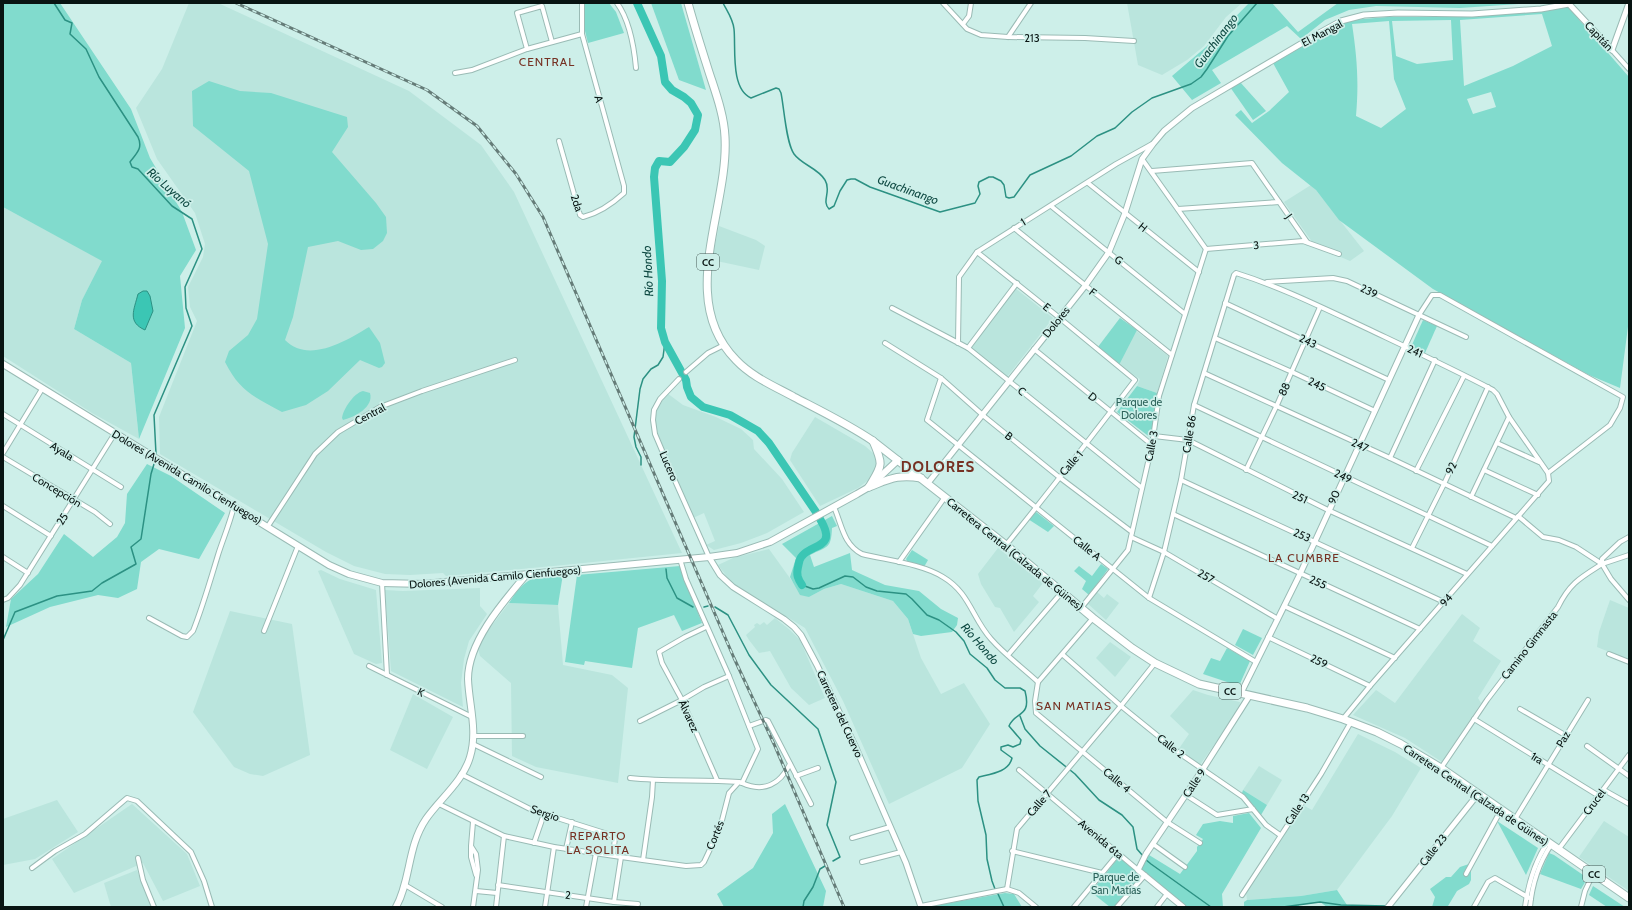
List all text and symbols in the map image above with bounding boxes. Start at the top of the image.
water label: Guachinango [1190,11,1241,71]
street label: El Mangal [1299,16,1345,50]
street label: Capitán [1582,18,1616,54]
street label: 213 [1024,31,1040,45]
district label: CENTRAL [519,54,575,69]
street label: A [591,94,607,104]
water label: Río Luyanó [144,164,194,211]
water label: Guachinango [876,172,941,208]
street label: 2da [568,193,587,214]
street label: J [1282,210,1295,221]
street label: 1 [1018,215,1028,229]
street label: H [1136,219,1150,235]
street label: 3 [1252,238,1260,252]
water label: Río Hondo [639,245,656,297]
street label: G [1112,252,1126,268]
road number: CC [697,254,719,270]
street label: 239 [1358,281,1380,301]
street label: F [1086,285,1100,299]
street label: E [1040,300,1054,314]
street label: Dolores [1039,303,1073,340]
street label: 243 [1297,331,1319,351]
street label: 241 [1405,341,1425,361]
street label: 245 [1306,374,1328,394]
street label: 88 [1275,380,1293,398]
street label: C [1015,383,1029,399]
street label: D [1085,389,1101,405]
park label: Parque de Dolores [1116,395,1163,422]
street label: Central [352,400,388,428]
street label: Calle 86 [1179,414,1199,454]
street label: Dolores (Avenida Camilo Cienfuegos) [110,427,264,527]
street label: B [1002,428,1016,444]
street label: Calle 3 [1141,429,1161,463]
street label: 247 [1349,435,1371,455]
street label: Ayala [48,438,77,464]
street label: Calle 1 [1056,448,1086,478]
street label: Lucero [656,449,682,483]
district label: DOLORES [901,458,975,476]
street label: 92 [1442,459,1460,476]
street label: 249 [1332,466,1354,486]
street label: Concepción [30,470,84,510]
street label: 251 [1290,487,1310,507]
street label: 90 [1325,488,1343,506]
street label: Carretera Central (Calzada de Güines) [944,494,1086,614]
street label: 25 [53,510,71,528]
street label: 253 [1291,525,1313,545]
street label: Calle A [1070,532,1104,564]
district label: LA CUMBRE [1268,550,1340,565]
street label: Dolores (Avenida Camilo Cienfuegos) [409,563,581,591]
street label: 257 [1195,566,1217,587]
street label: 255 [1307,572,1329,592]
street label: 94 [1437,590,1456,609]
street label: Camino Gimnasta [1498,607,1561,682]
water label: Río Hondo [958,620,1003,668]
street label: 259 [1308,651,1330,671]
street label: Carretera del Cuervo [814,668,866,760]
road number: CC [1219,683,1241,699]
street label: K [415,684,428,700]
street label: Álvarez [675,698,703,734]
district label: SAN MATIAS [1036,698,1112,713]
street label: Paz [1553,728,1573,750]
street label: Calle 2 [1154,731,1188,761]
street label: Carretera Central (Calzada de Güines) [1401,741,1551,849]
street label: 1ra [1528,749,1547,768]
street label: Calle 4 [1100,764,1134,796]
street label: Calle 9 [1179,766,1209,800]
street label: Calle 7 [1024,786,1055,819]
street label: Crucel [1580,786,1609,818]
street label: Calle 13 [1281,791,1313,827]
street label: Sergio [529,802,561,824]
street label: Avenida 6ta [1075,816,1127,862]
street label: Cortés [703,818,727,852]
district label: REPARTO LA SOLITA [566,828,630,857]
street label: Calle 23 [1416,831,1450,869]
road number: CC [1583,866,1605,882]
park label: Parque de San Matías [1091,870,1142,897]
street label: 2 [564,888,572,902]

